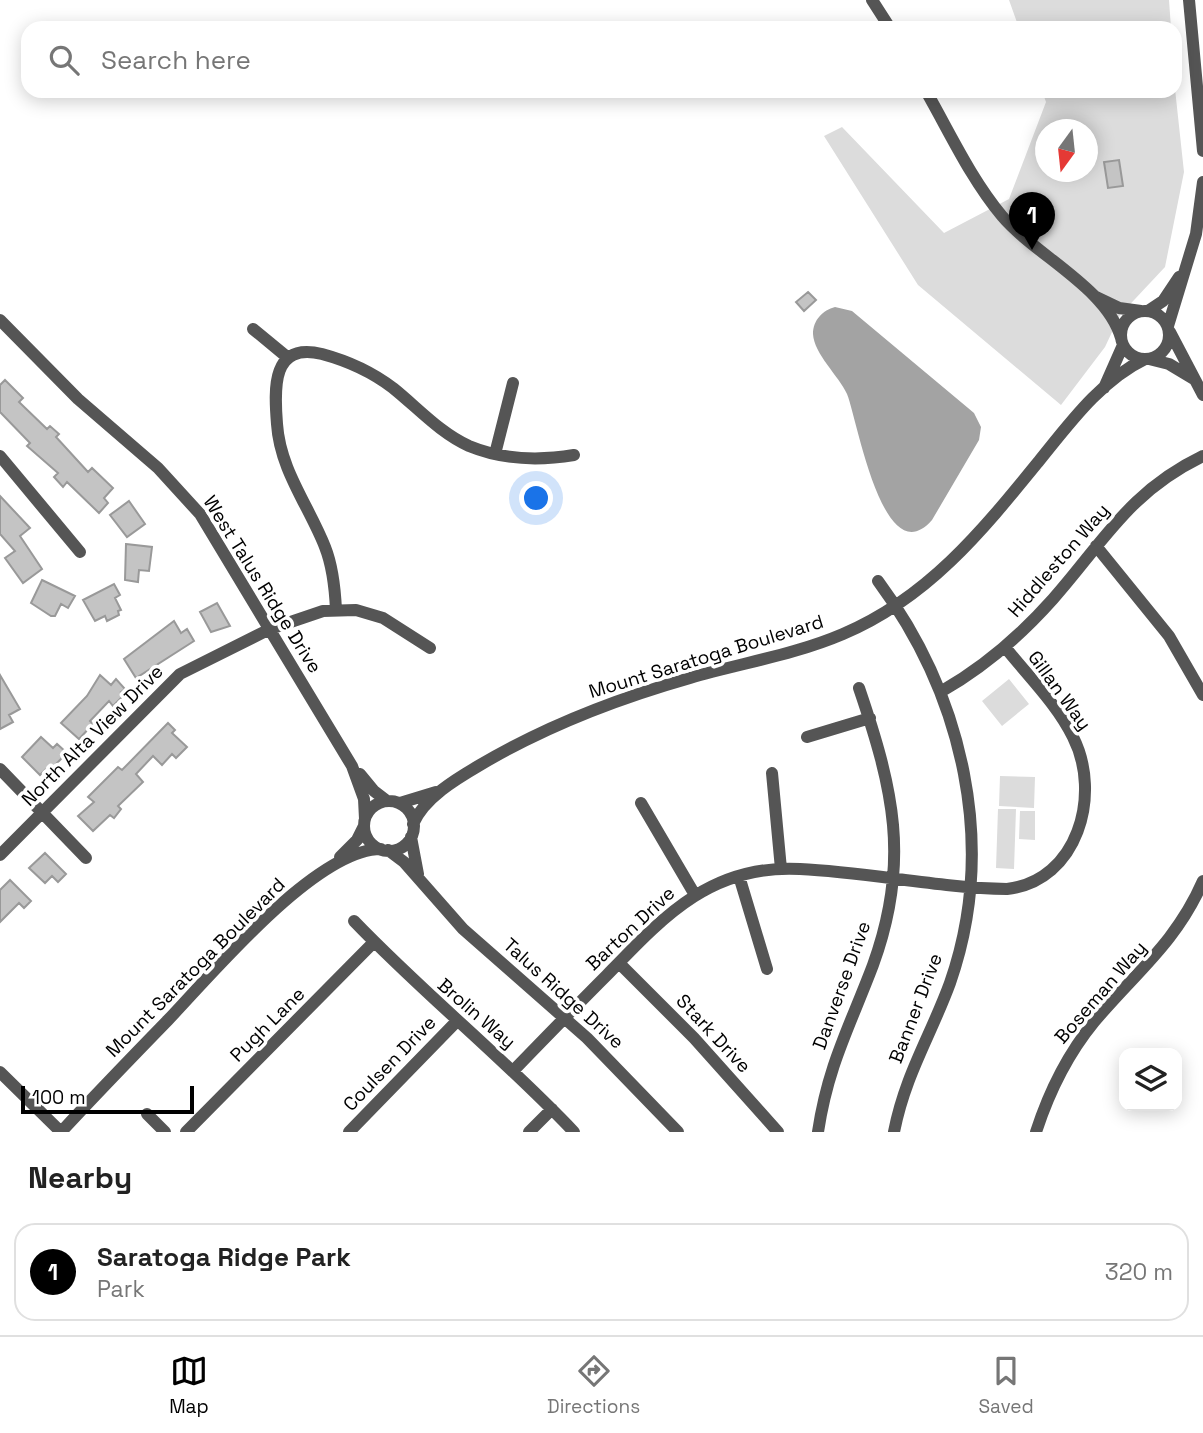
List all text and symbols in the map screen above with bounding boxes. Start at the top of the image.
search box [21,21,1182,98]
icon: search [45,41,83,79]
text: Search here [101,43,251,77]
north arrow [1035,119,1098,182]
pin: 1 [1009,192,1055,250]
your location [519,481,553,515]
street label: West Talus Ridge Drive [198,491,327,678]
street label: Hiddleston Way [1002,498,1115,622]
street label: Mount Saratoga Boulevard [586,609,826,704]
street label: Gillan Way [1022,645,1097,735]
street label: North Alta View Drive [16,659,169,812]
street label: Mount Saratoga Boulevard [100,872,290,1062]
street label: Barton Drive [581,881,680,976]
street label: Danverse Drive [807,918,876,1053]
street label: Talus Ridge Drive [498,932,629,1054]
street label: Boseman Way [1049,936,1152,1049]
street label: Banner Drive [883,950,948,1067]
street label: Brolin Way [432,973,521,1054]
street label: Pugh Lane [225,982,310,1067]
street label: Stark Drive [671,989,757,1078]
street label: Coulsen Drive [337,1010,441,1116]
map controls [1119,1048,1182,1111]
button: layers [1119,1048,1182,1111]
scale bar [21,1083,194,1115]
text: 100 m [32,1085,86,1110]
text: Nearby [28,1158,132,1197]
text: Saratoga Ridge Park [97,1240,351,1274]
text: 1 [48,1257,58,1287]
text: 320 m [1105,1257,1173,1287]
text: Park [97,1274,145,1304]
tab: Map [169,1352,209,1419]
tab: Directions [547,1352,640,1419]
tab: Saved [978,1352,1034,1419]

